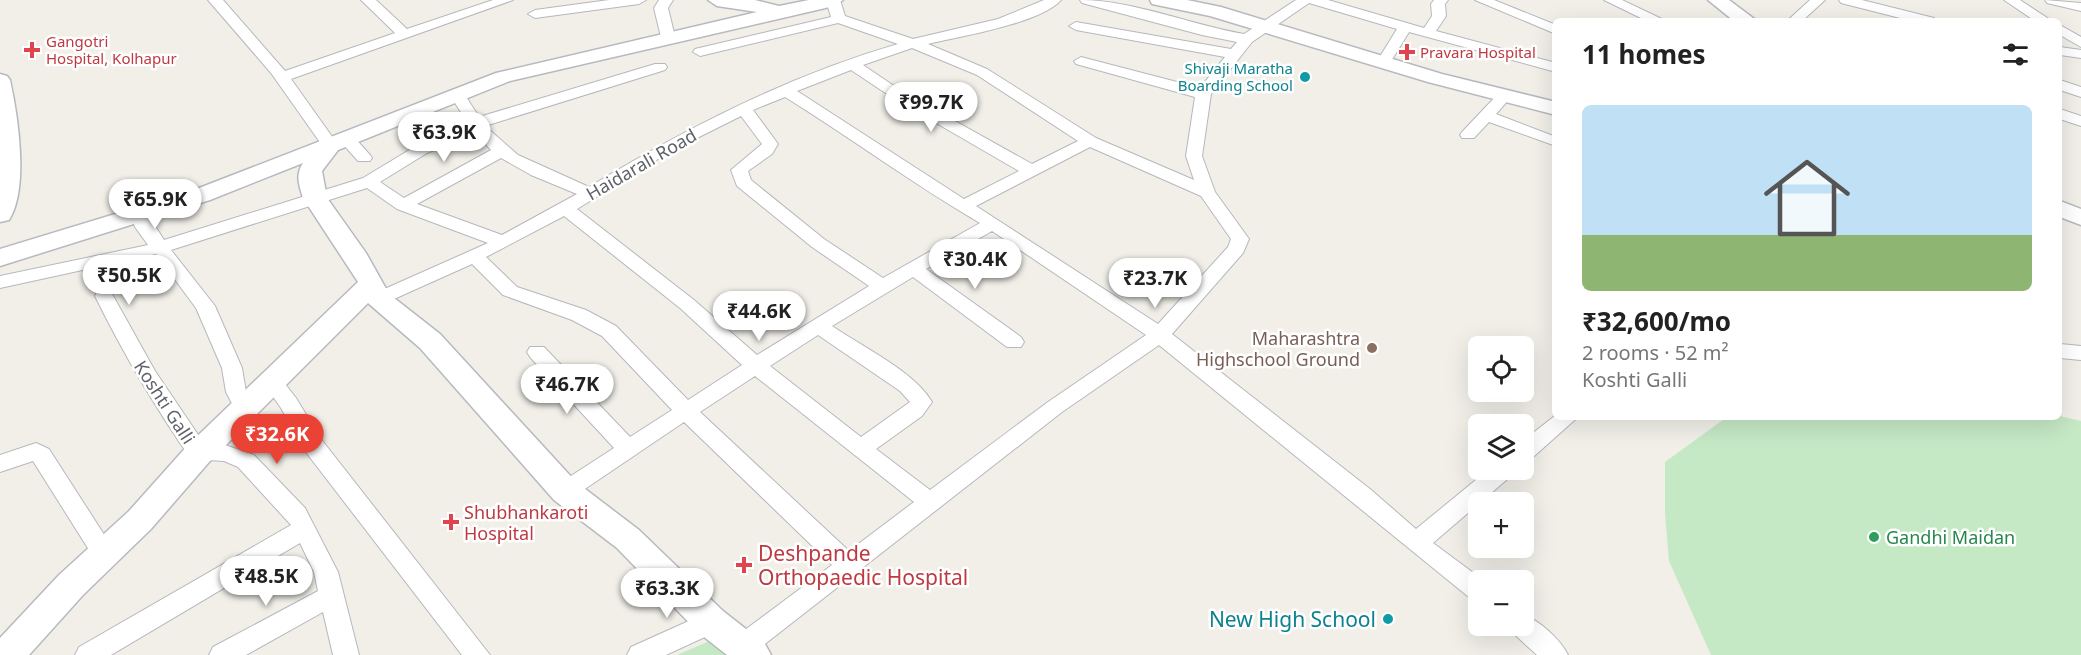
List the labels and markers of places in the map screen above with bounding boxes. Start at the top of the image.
place label: Gangotri Hospital, Kolhapur [46,31,177,68]
marker: Gangotri Hospital, Kolhapur [23,41,41,59]
place label: Pravara Hospital [1420,42,1536,62]
marker: Pravara Hospital [1398,43,1416,61]
place label: Shivaji Maratha Boarding School [1178,58,1293,95]
marker: Shivaji Maratha Boarding School [1298,70,1312,84]
pin: ₹99.7K [882,82,980,133]
pin: ₹63.9K [395,112,493,163]
pin: ₹65.9K [106,179,204,230]
pin: ₹30.4K [926,239,1024,290]
pin: ₹50.5K [80,255,178,306]
pin: ₹23.7K [1106,258,1204,309]
pin: ₹44.6K [710,291,808,342]
place label: Maharashtra Highschool Ground [1196,326,1360,371]
marker: Maharashtra Highschool Ground [1365,341,1379,355]
pin: ₹46.7K [518,364,616,415]
pin: ₹32.6K [228,414,326,465]
place label: Shubhankaroti Hospital [464,500,588,545]
marker: Shubhankaroti Hospital [442,513,460,531]
place label: Gandhi Maidan [1886,525,2015,549]
marker: Gandhi Maidan [1867,530,1881,544]
place label: Deshpande Orthopaedic Hospital [758,539,968,591]
pin: ₹48.5K [217,556,315,607]
marker: Deshpande Orthopaedic Hospital [735,556,753,574]
pin: ₹63.3K [618,568,716,619]
place label: New High School [1209,605,1376,633]
marker: New High School [1381,612,1395,626]

